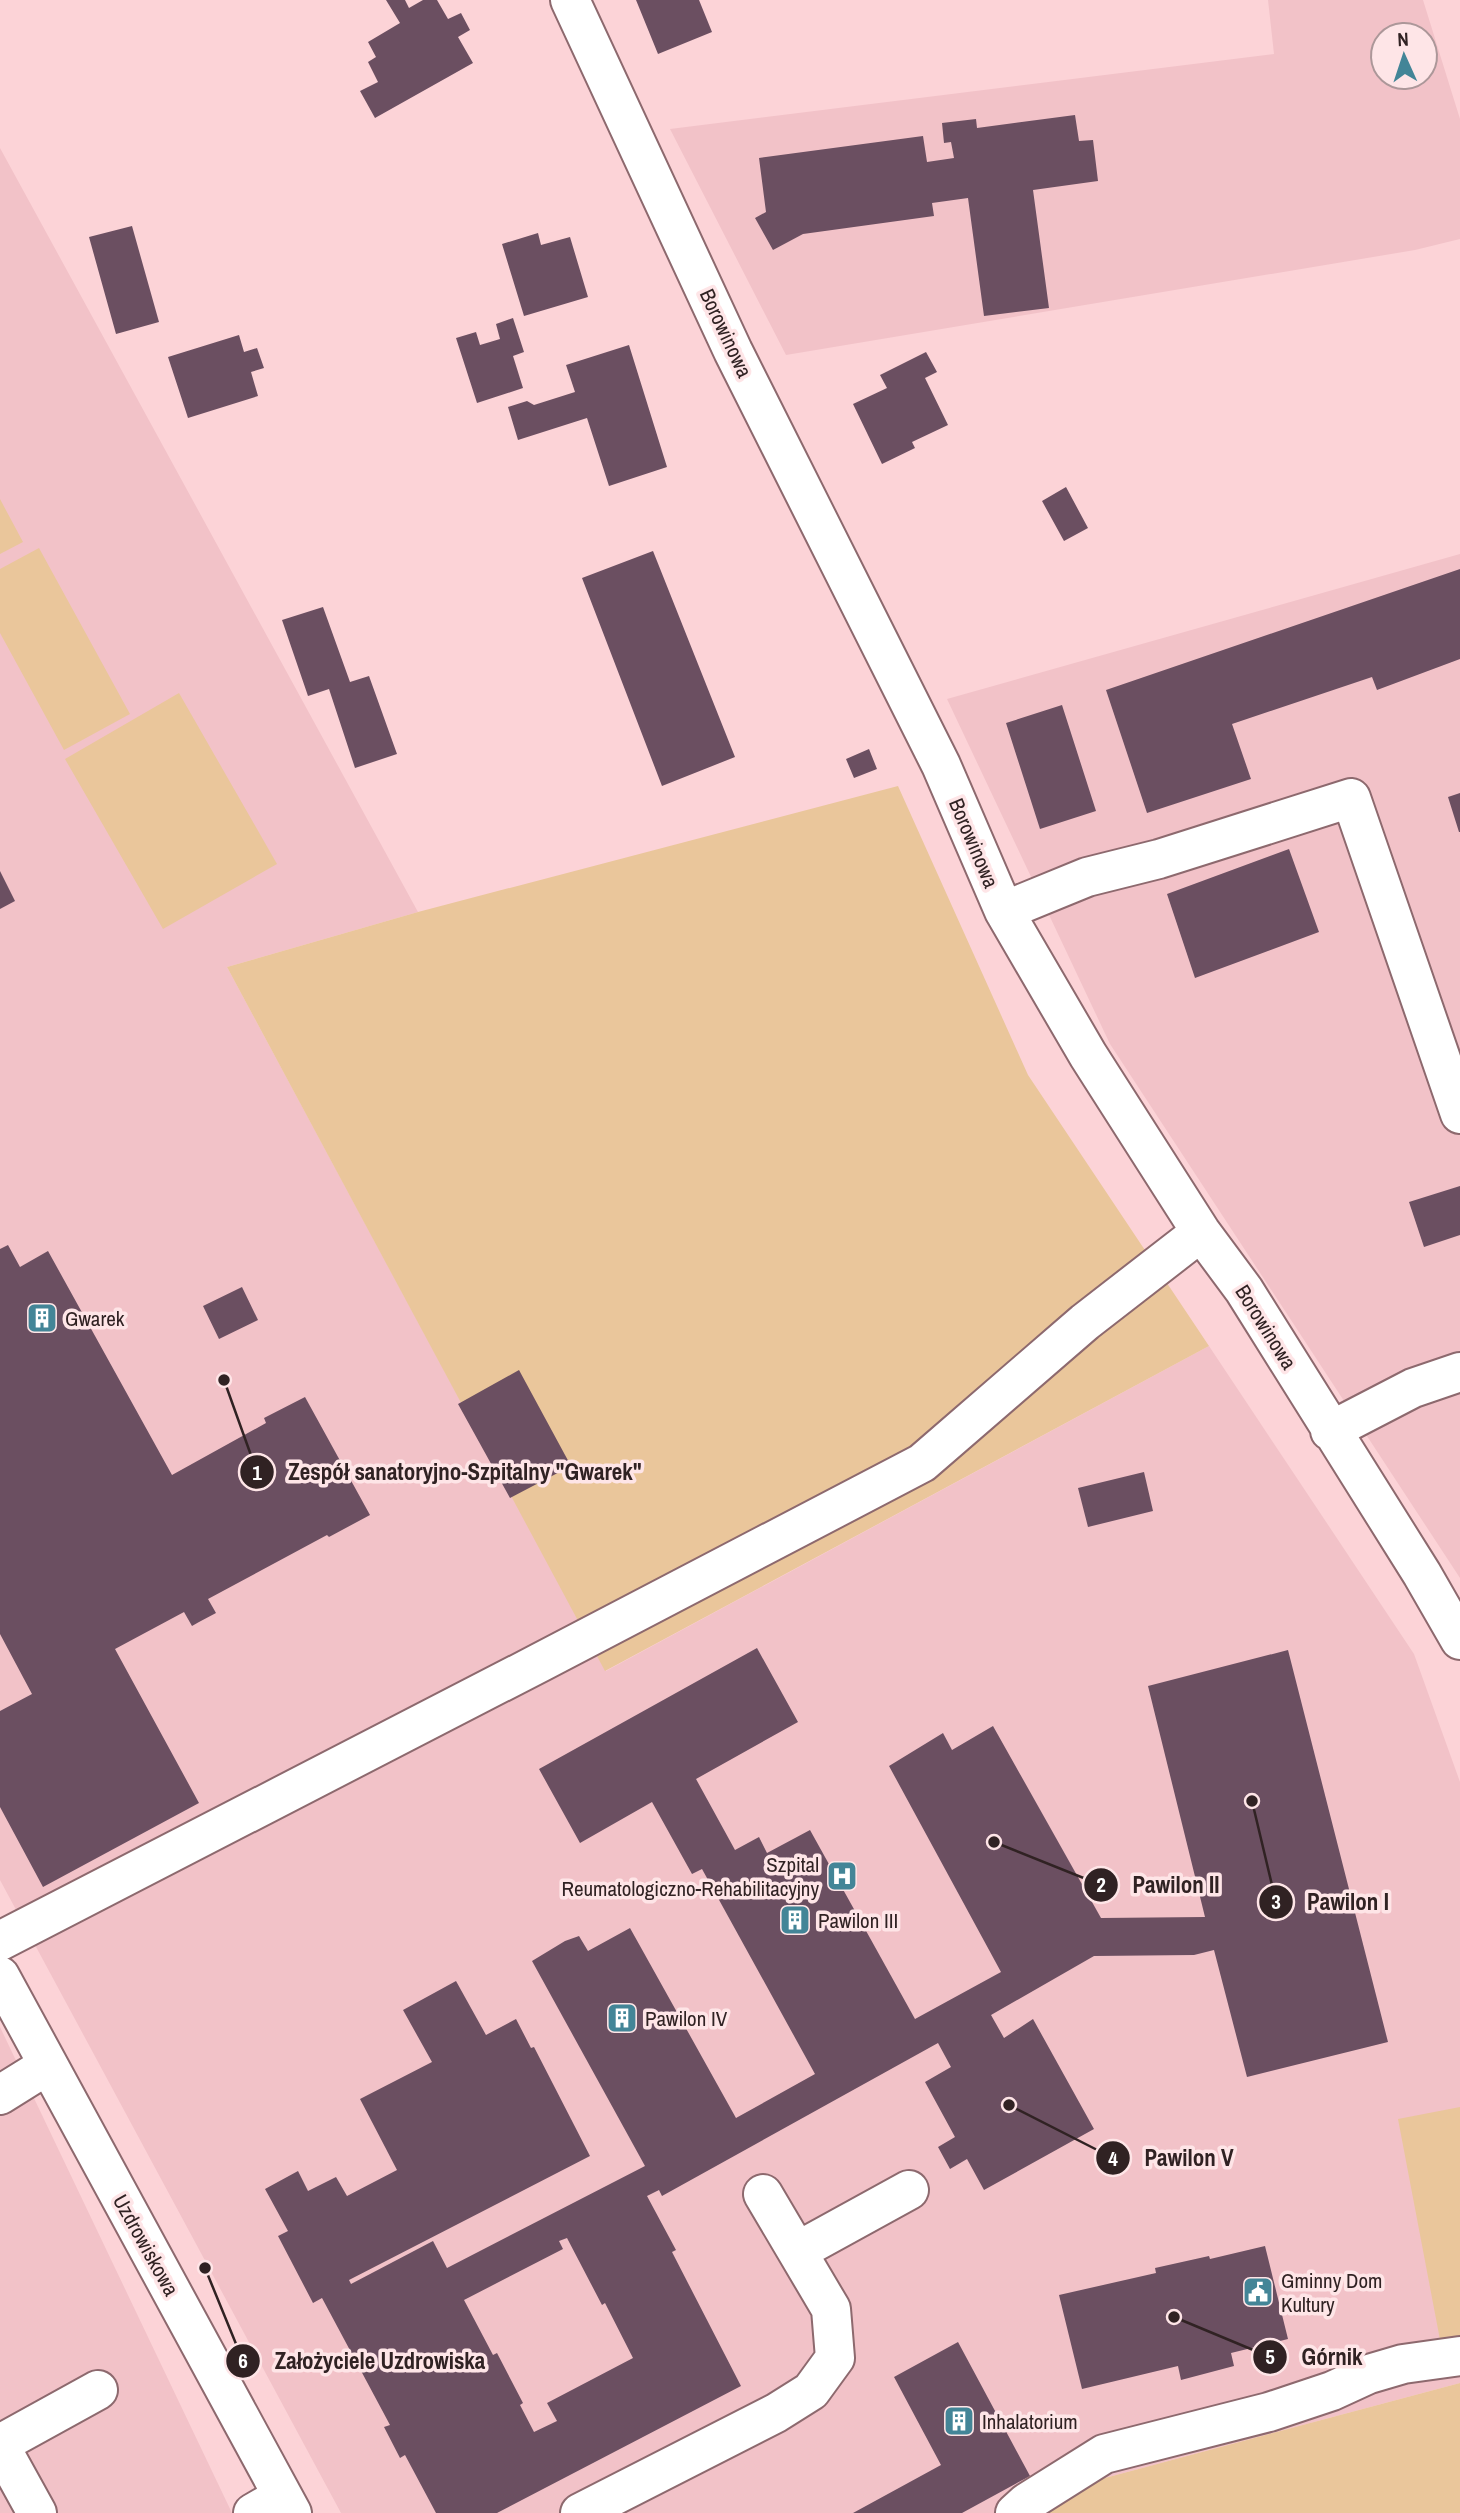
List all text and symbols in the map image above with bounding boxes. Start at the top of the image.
north arrow [1369,21,1439,91]
text: N [1397,26,1409,52]
street label: Borowinowa [693,284,759,382]
street label: Borowinowa [942,794,1006,893]
street label: Borowinowa [1229,1279,1304,1375]
building icon: Gwarek [25,1301,59,1335]
place label: Gwarek [65,1304,125,1333]
callout: Zespół sanatoryjno-Szpitalny "Gwarek" [240,1450,656,1494]
text: Zespół sanatoryjno-Szpitalny "Gwarek" [288,1456,642,1487]
text: 1 [252,1458,262,1487]
place label: Szpital Reumatologiczno-Rehabilitacyjny [562,1850,819,1903]
hospital icon: Szpital Reumatologiczno-Rehabilitacyjny [825,1859,859,1893]
callout: Pawilon II [1084,1863,1234,1907]
text: Pawilon II [1132,1869,1220,1900]
text: 2 [1096,1870,1106,1899]
callout: Pawilon I [1259,1880,1403,1924]
text: Pawilon I [1307,1886,1389,1917]
text: 3 [1271,1887,1281,1916]
building icon: Pawilon III [778,1903,812,1937]
place label: Pawilon III [818,1906,898,1935]
building icon: Pawilon IV [605,2001,639,2035]
place label: Pawilon IV [645,2004,728,2033]
callout: Pawilon V [1096,2136,1248,2180]
text: Pawilon V [1144,2142,1234,2173]
text: 4 [1108,2144,1118,2173]
street label: Uzdrowiskowa [106,2189,186,2301]
place label: Gminny Dom Kultury [1281,2266,1382,2319]
public building icon: Gminny Dom Kultury [1241,2275,1275,2309]
callout: Górnik [1252,2335,1376,2379]
callout: Założyciele Uzdrowiska [226,2339,500,2383]
text: Górnik [1302,2341,1363,2372]
text: 5 [1265,2342,1275,2371]
text: Założyciele Uzdrowiska [275,2345,486,2376]
text: 6 [238,2346,248,2375]
building icon: Inhalatorium [942,2404,976,2438]
place label: Inhalatorium [982,2407,1078,2436]

